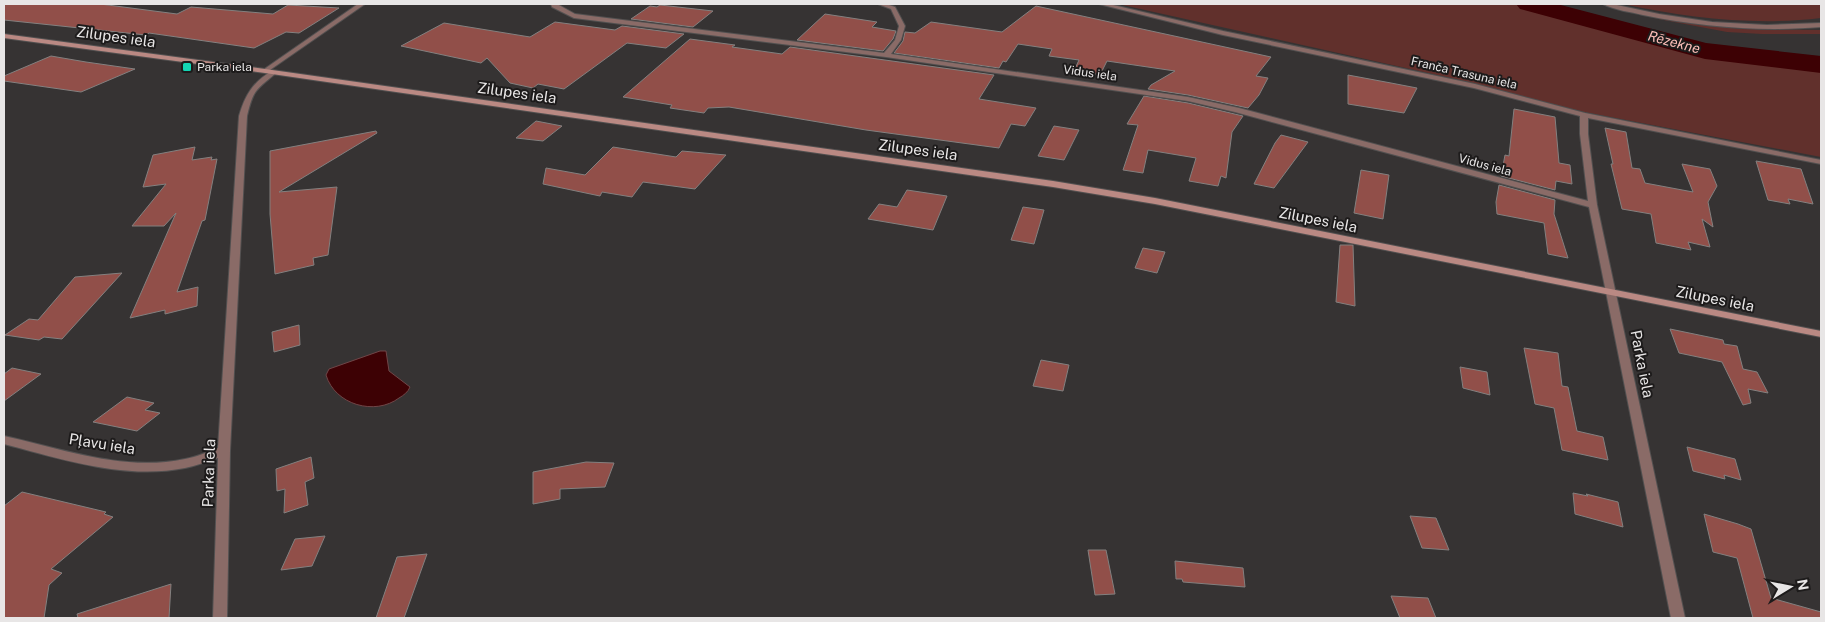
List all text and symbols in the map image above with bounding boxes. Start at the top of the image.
street label: Zilupes iela [75,23,157,50]
water label: Rēzekne [1646,27,1702,57]
street label: Franča Trasuna iela [1410,54,1518,92]
place label: Parka iela [197,60,252,74]
marker: Parka iela [181,61,193,73]
street label: Vidus iela [1062,62,1118,84]
street label: Zilupes iela [476,79,558,106]
street label: Zilupes iela [877,136,959,163]
street label: Vidus iela [1457,151,1513,179]
street label: Zilupes iela [1277,204,1359,235]
street label: Zilupes iela [1674,283,1756,314]
street label: Parka iela [1628,329,1657,399]
street label: Pļavu iela [68,430,136,457]
street label: Parka iela [199,438,218,508]
north arrow [1765,562,1815,612]
text: N [1794,578,1812,592]

